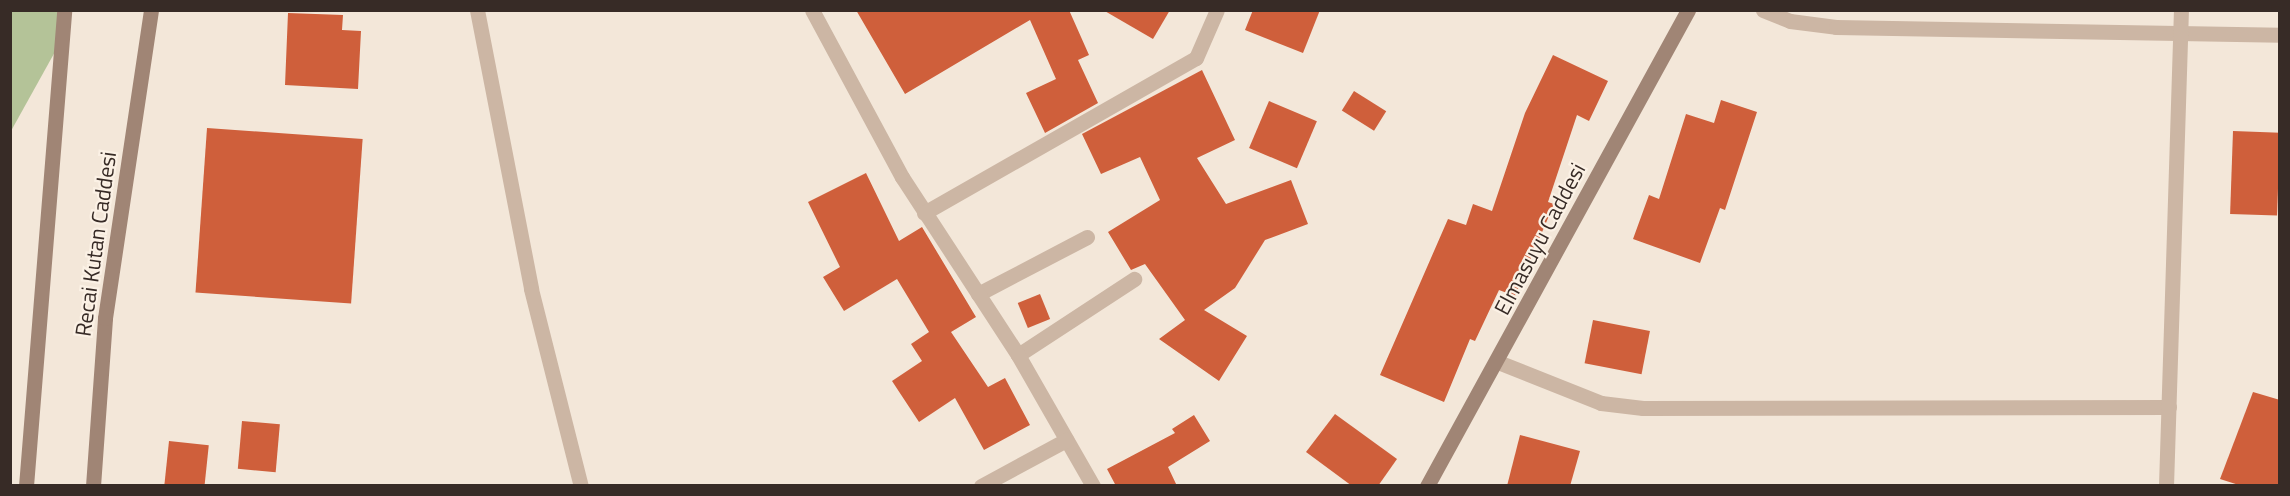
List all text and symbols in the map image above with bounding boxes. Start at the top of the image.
street label: Recai Kutan Caddesi [70,150,122,338]
street label: Elmasuyu Caddesi [1489,159,1591,319]

